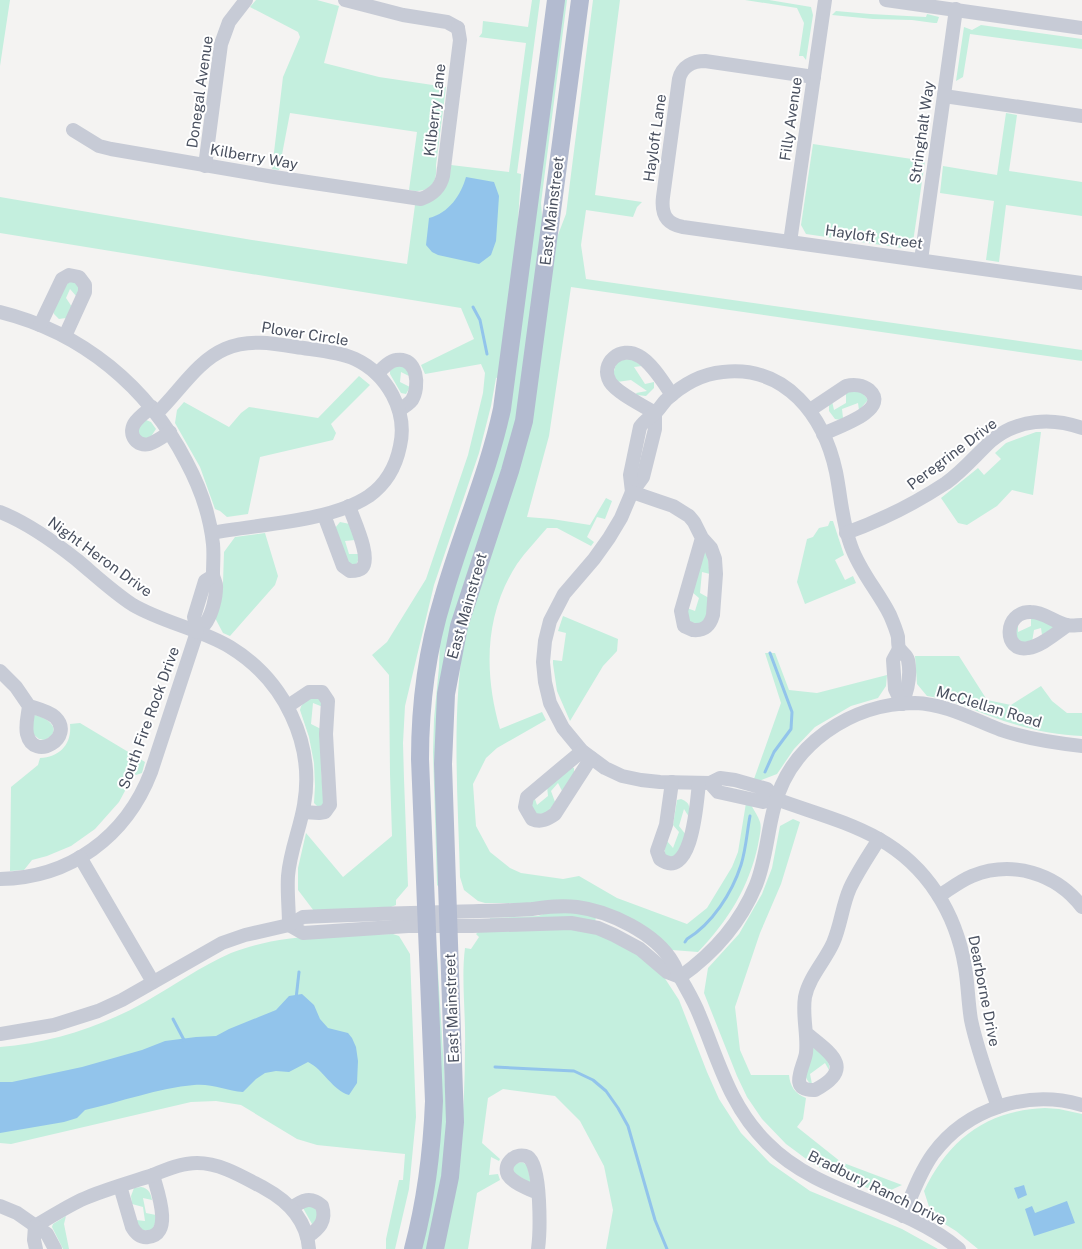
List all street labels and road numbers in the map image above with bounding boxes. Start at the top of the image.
street label: Donegal Avenue [183,35,216,149]
street label: Kilberry Lane [420,63,449,157]
street label: Filly Avenue [776,76,805,162]
street label: Stringhalt Way [906,80,937,184]
street label: Hayloft Lane [640,93,669,183]
street label: Kilberry Way [209,140,299,173]
street label: East Mainstreet [536,155,567,266]
street label: Hayloft Street [824,221,924,252]
street label: Plover Circle [260,318,350,349]
street label: Peregrine Drive [904,414,1000,493]
street label: Night Heron Drive [45,513,156,600]
street label: East Mainstreet [443,551,490,661]
street label: South Fire Rock Drive [115,644,182,791]
street label: McClellan Road [934,682,1044,731]
street label: Dearborne Drive [965,934,1004,1048]
street label: East Mainstreet [441,953,462,1063]
street label: Bradbury Ranch Drive [805,1147,949,1228]

